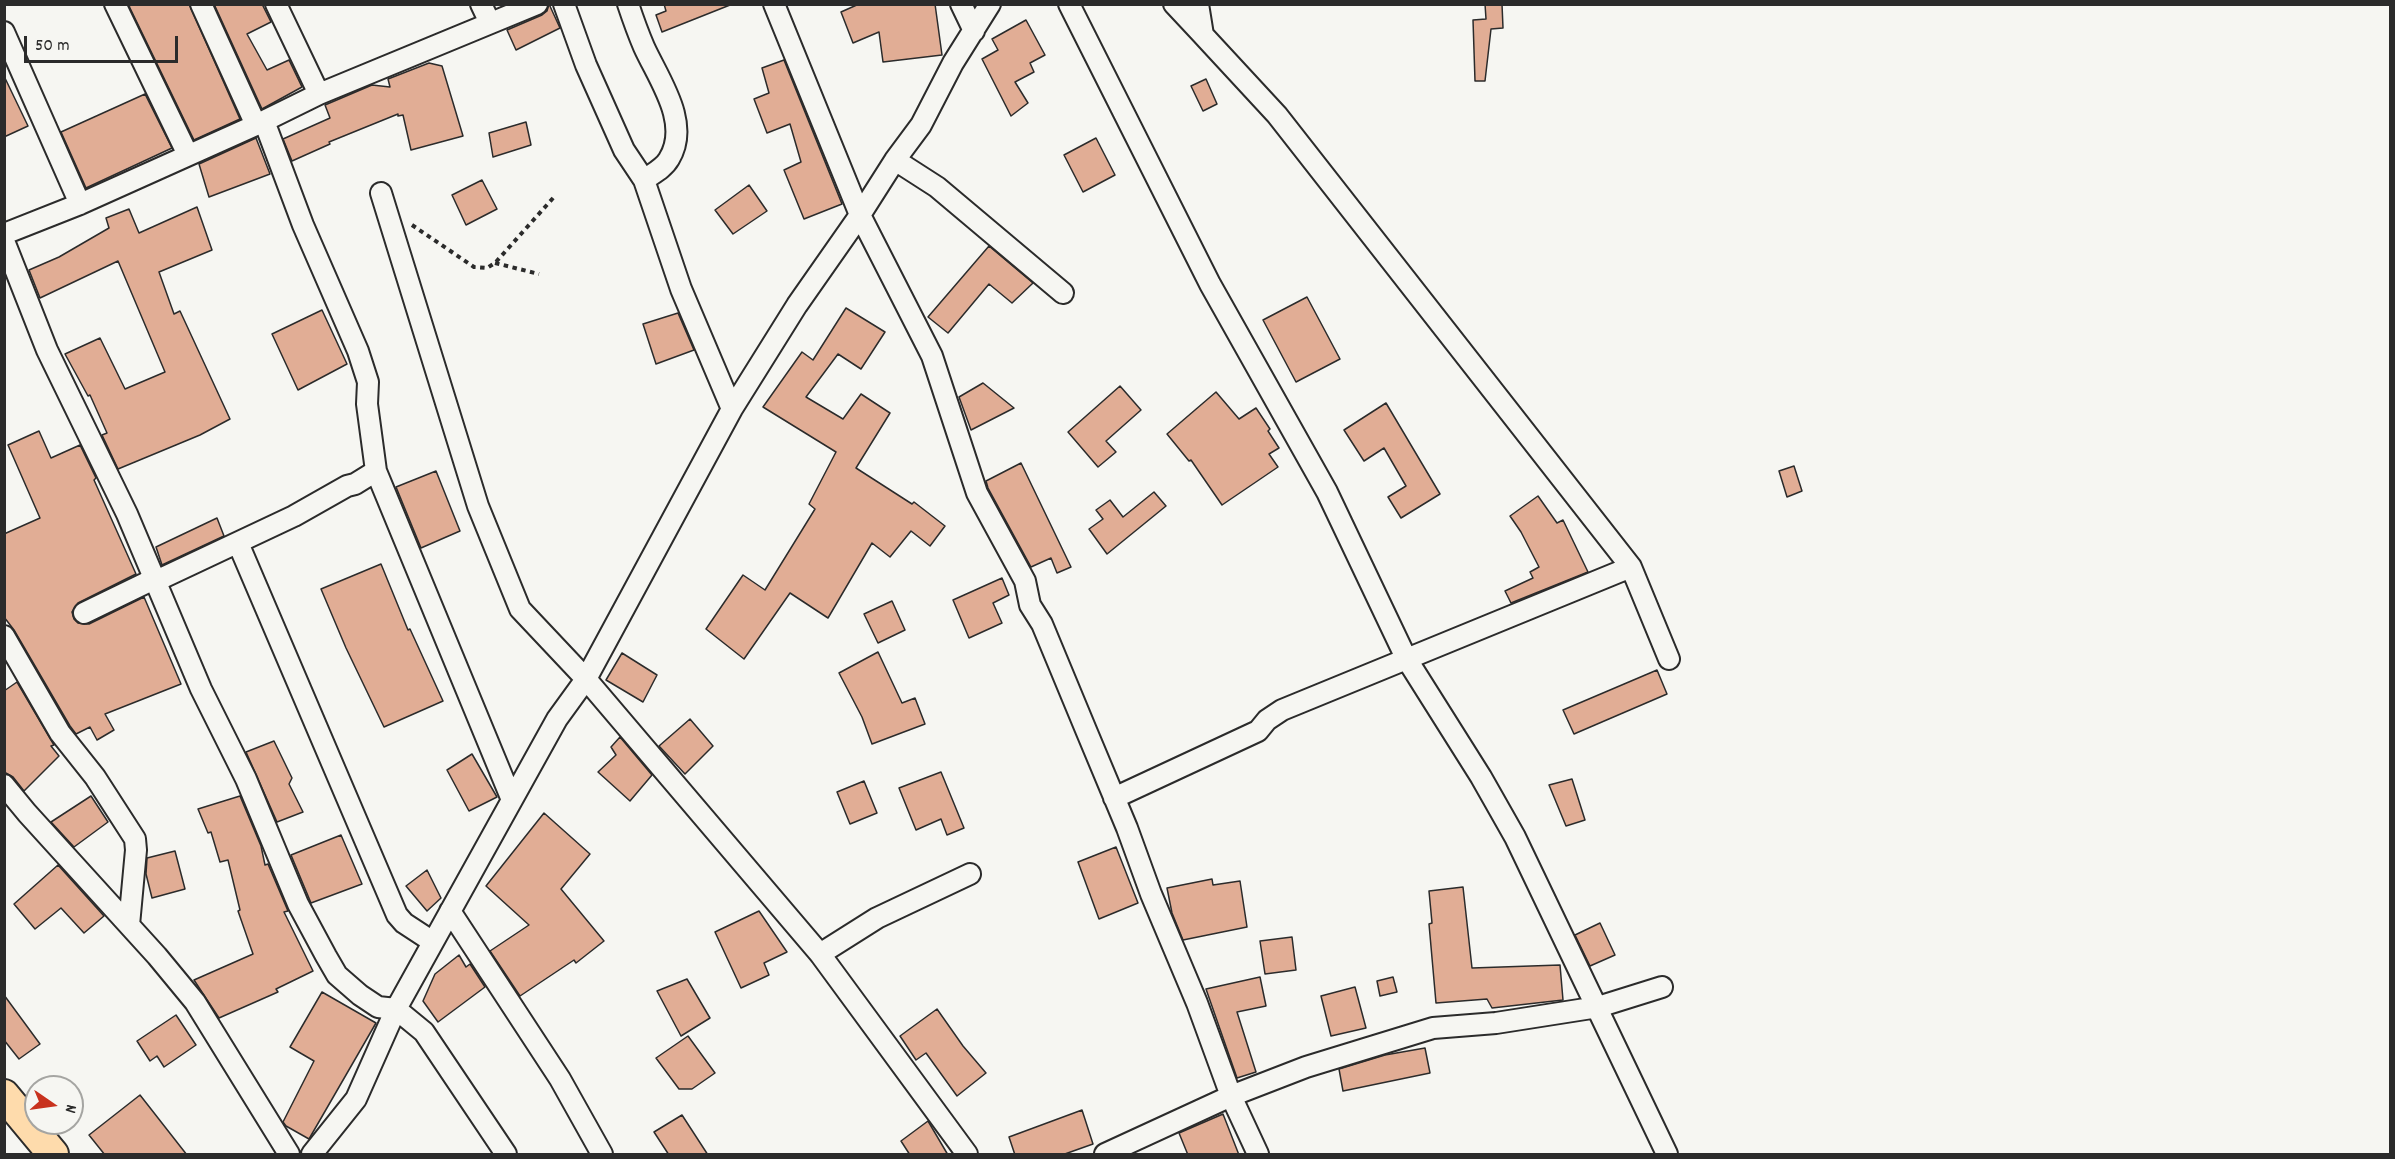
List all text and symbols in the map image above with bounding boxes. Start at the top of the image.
scale bar [27,24,182,62]
text: 50 m [35,34,70,59]
north arrow [24,1075,84,1135]
text: N [58,1102,82,1115]

